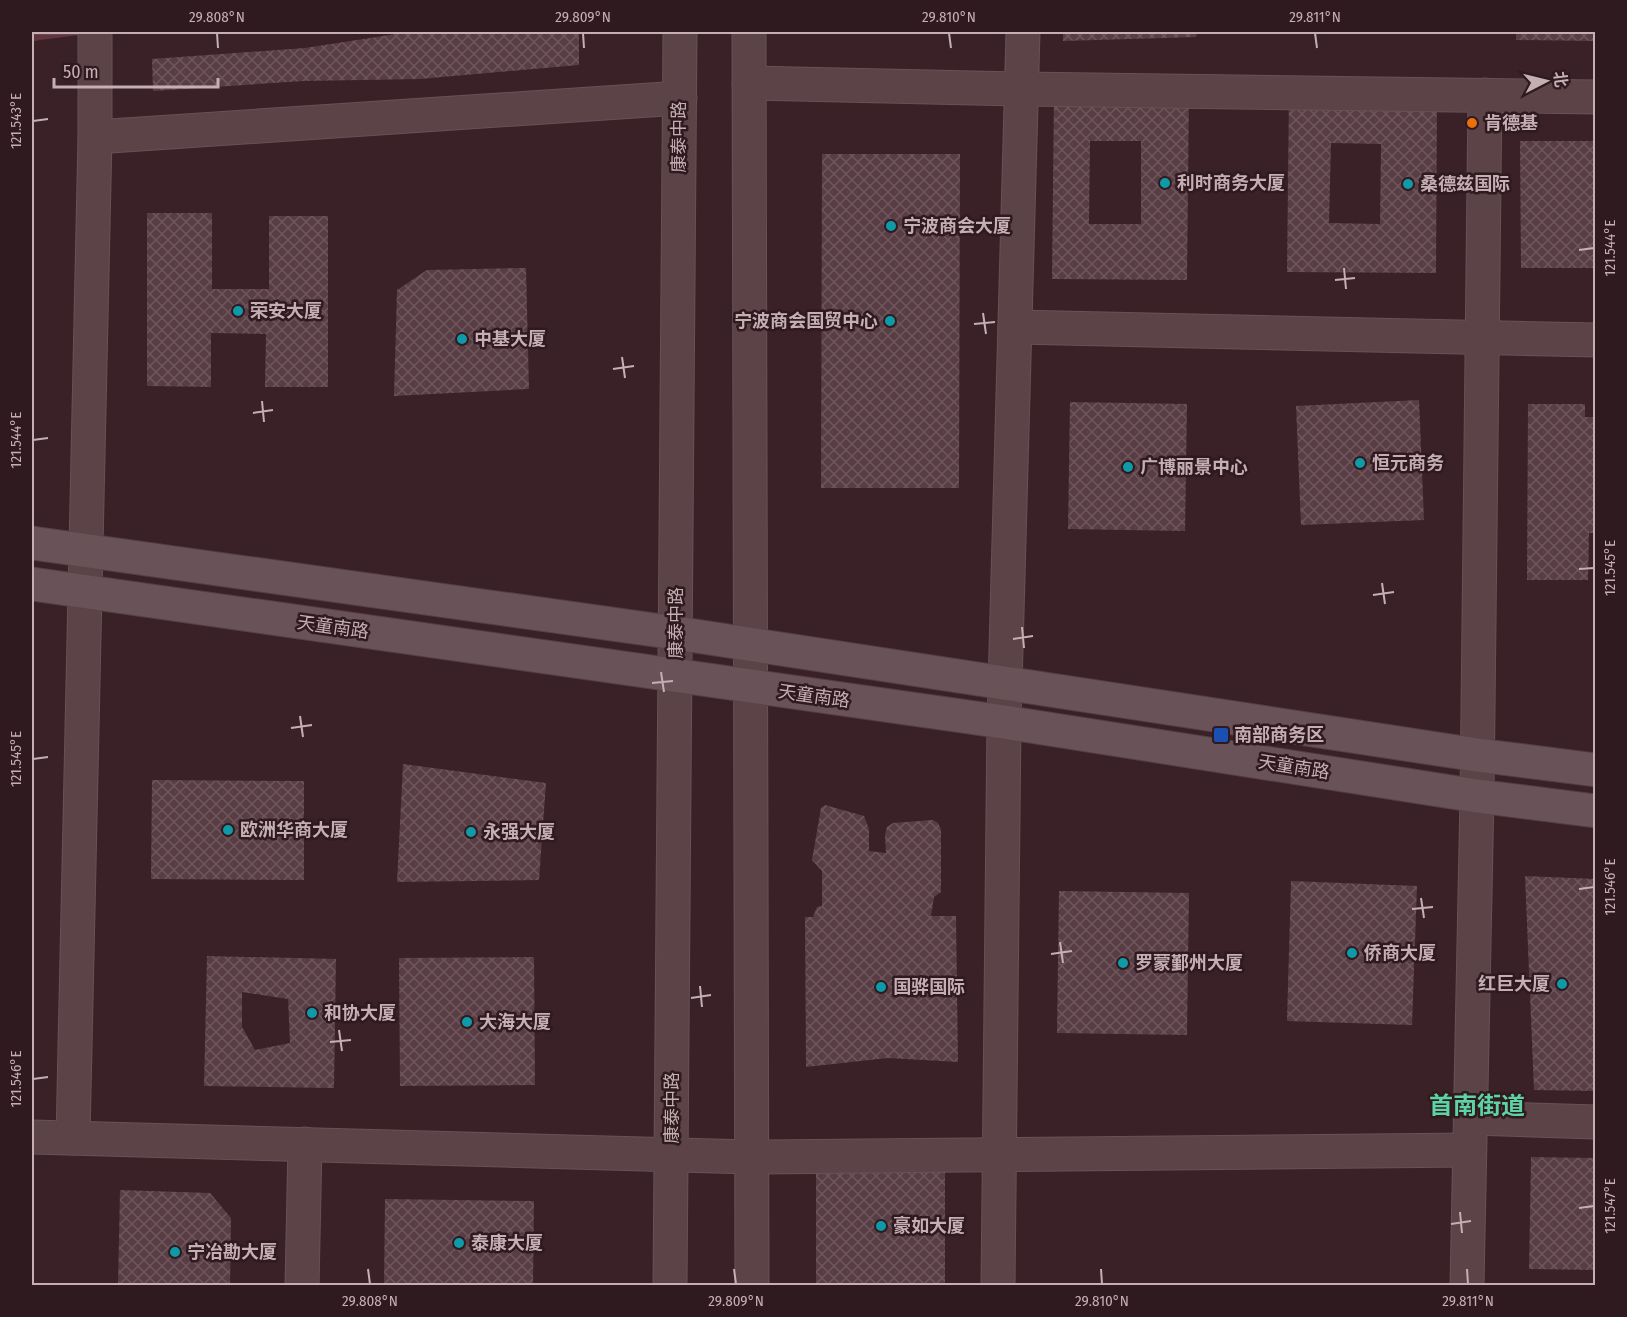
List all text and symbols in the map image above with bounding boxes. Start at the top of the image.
text: 29.808°N [189,8,245,26]
text: 29.809°N [555,8,611,26]
text: 29.810°N [922,8,976,26]
text: 29.811°N [1289,8,1341,26]
scale bar [54,51,218,89]
north arrow [1516,51,1576,111]
text: 50 m [63,61,99,83]
text: 北 [1550,70,1571,88]
text: 121.543°E [7,93,25,149]
street label: 康泰中路 [668,101,690,173]
place label: 肯德基 [1484,112,1538,134]
marker: 肯德基 [1465,116,1479,130]
place label: 利时商务大厦 [1177,172,1285,194]
place label: 桑德兹国际 [1420,173,1510,195]
marker: 利时商务大厦 [1158,176,1172,190]
marker: 桑德兹国际 [1401,177,1415,191]
place label: 宁波商会大厦 [903,215,1011,237]
marker: 宁波商会大厦 [884,219,898,233]
text: 121.544°E [1601,220,1619,276]
place label: 荣安大厦 [250,300,322,322]
marker: 荣安大厦 [231,304,245,318]
place label: 宁波商会国贸中心 [734,310,878,332]
marker: 宁波商会国贸中心 [883,314,897,328]
place label: 中基大厦 [474,328,546,350]
marker: 中基大厦 [455,332,469,346]
text: 121.544°E [7,412,25,468]
place label: 恒元商务 [1372,452,1444,474]
place label: 广博丽景中心 [1140,456,1248,478]
marker: 恒元商务 [1353,456,1367,470]
marker: 广博丽景中心 [1121,460,1135,474]
text: 121.545°E [1601,540,1619,596]
street label: 康泰中路 [665,587,687,659]
street label: 天童南路 [296,611,370,643]
street label: 天童南路 [777,680,851,712]
place label: 南部商务区 [1234,724,1324,746]
marker: 南部商务区 [1212,726,1230,744]
text: 121.545°E [7,731,25,787]
street label: 天童南路 [1257,751,1331,783]
place label: 欧洲华商大厦 [240,819,348,841]
place label: 永强大厦 [483,821,555,843]
marker: 欧洲华商大厦 [221,823,235,837]
marker: 永强大厦 [464,825,478,839]
text: 121.546°E [1601,859,1619,915]
place label: 侨商大厦 [1364,942,1436,964]
marker: 侨商大厦 [1345,946,1359,960]
place label: 罗蒙鄞州大厦 [1135,952,1243,974]
marker: 罗蒙鄞州大厦 [1116,956,1130,970]
place label: 红巨大厦 [1478,973,1550,995]
place label: 国骅国际 [893,976,965,998]
marker: 红巨大厦 [1555,977,1569,991]
marker: 国骅国际 [874,980,888,994]
place label: 和协大厦 [324,1002,396,1024]
marker: 和协大厦 [305,1006,319,1020]
place label: 大海大厦 [479,1011,551,1033]
marker: 大海大厦 [460,1015,474,1029]
text: 121.546°E [7,1051,25,1107]
street label: 康泰中路 [661,1072,683,1144]
district label: 首南街道 [1429,1092,1525,1120]
text: 121.547°E [1601,1178,1619,1234]
place label: 豪如大厦 [893,1215,965,1237]
marker: 豪如大厦 [874,1219,888,1233]
place label: 泰康大厦 [471,1232,543,1254]
marker: 泰康大厦 [452,1236,466,1250]
place label: 宁冶勘大厦 [187,1241,277,1263]
marker: 宁冶勘大厦 [168,1245,182,1259]
text: 29.808°N [342,1292,398,1310]
text: 29.809°N [708,1292,764,1310]
text: 29.810°N [1075,1292,1129,1310]
text: 29.811°N [1442,1292,1494,1310]

